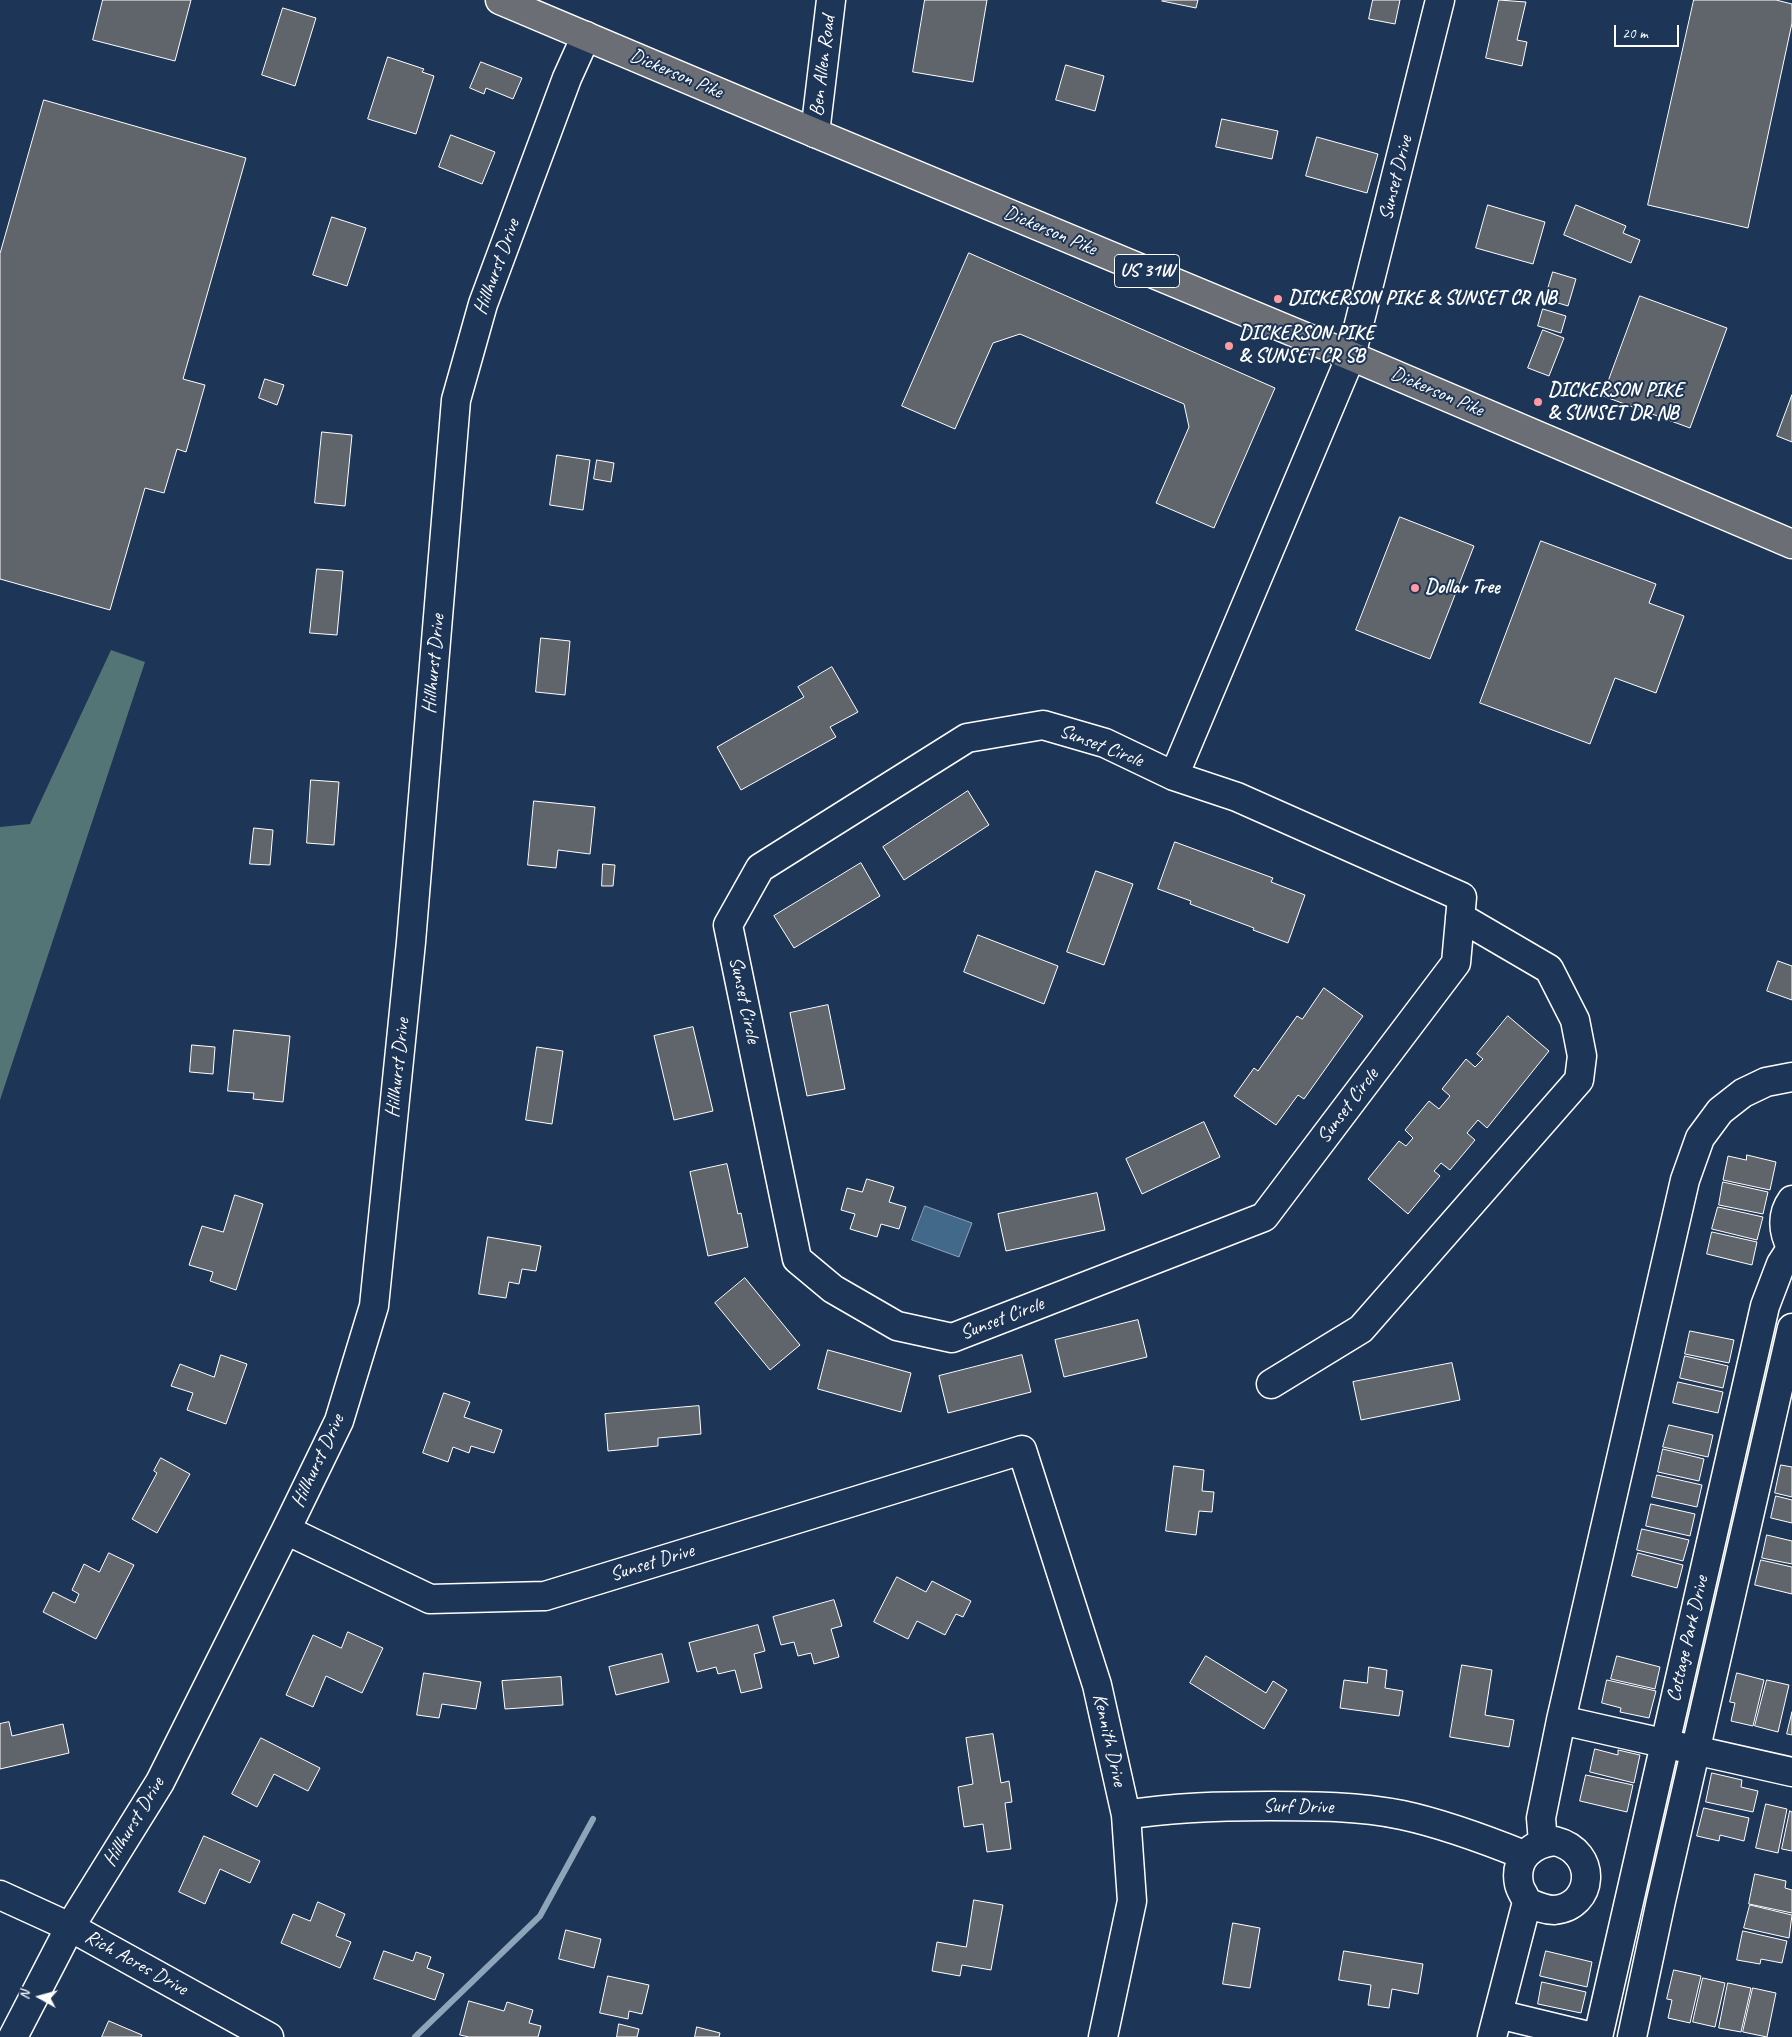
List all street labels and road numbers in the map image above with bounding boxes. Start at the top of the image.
street label: Ben Allen Road [805,14,841,118]
street label: Dickerson Pike [626,44,726,104]
street label: Sunset Drive [1374,133,1418,223]
street label: Dickerson Pike [1000,201,1100,261]
street label: Hillhurst Drive [469,216,525,318]
road number: US 31W [1114,255,1180,288]
street label: Dickerson Pike [1387,362,1487,422]
street label: Hillhurst Drive [418,613,450,715]
street label: Sunset Circle [1056,719,1146,773]
street label: Sunset Circle [723,955,765,1045]
street label: Hillhurst Drive [381,1017,415,1119]
street label: Sunset Circle [1312,1064,1384,1148]
street label: Sunset Circle [957,1292,1047,1346]
street label: Hillhurst Drive [286,1411,350,1511]
street label: Sunset Drive [607,1539,697,1587]
street label: Cottage Park Drive [1662,1574,1714,1704]
street label: Kennith Drive [1087,1691,1131,1789]
street label: Hillhurst Drive [98,1773,170,1871]
street label: Surf Drive [1263,1794,1333,1820]
street label: Rich Acres Drive [80,1925,192,2001]

